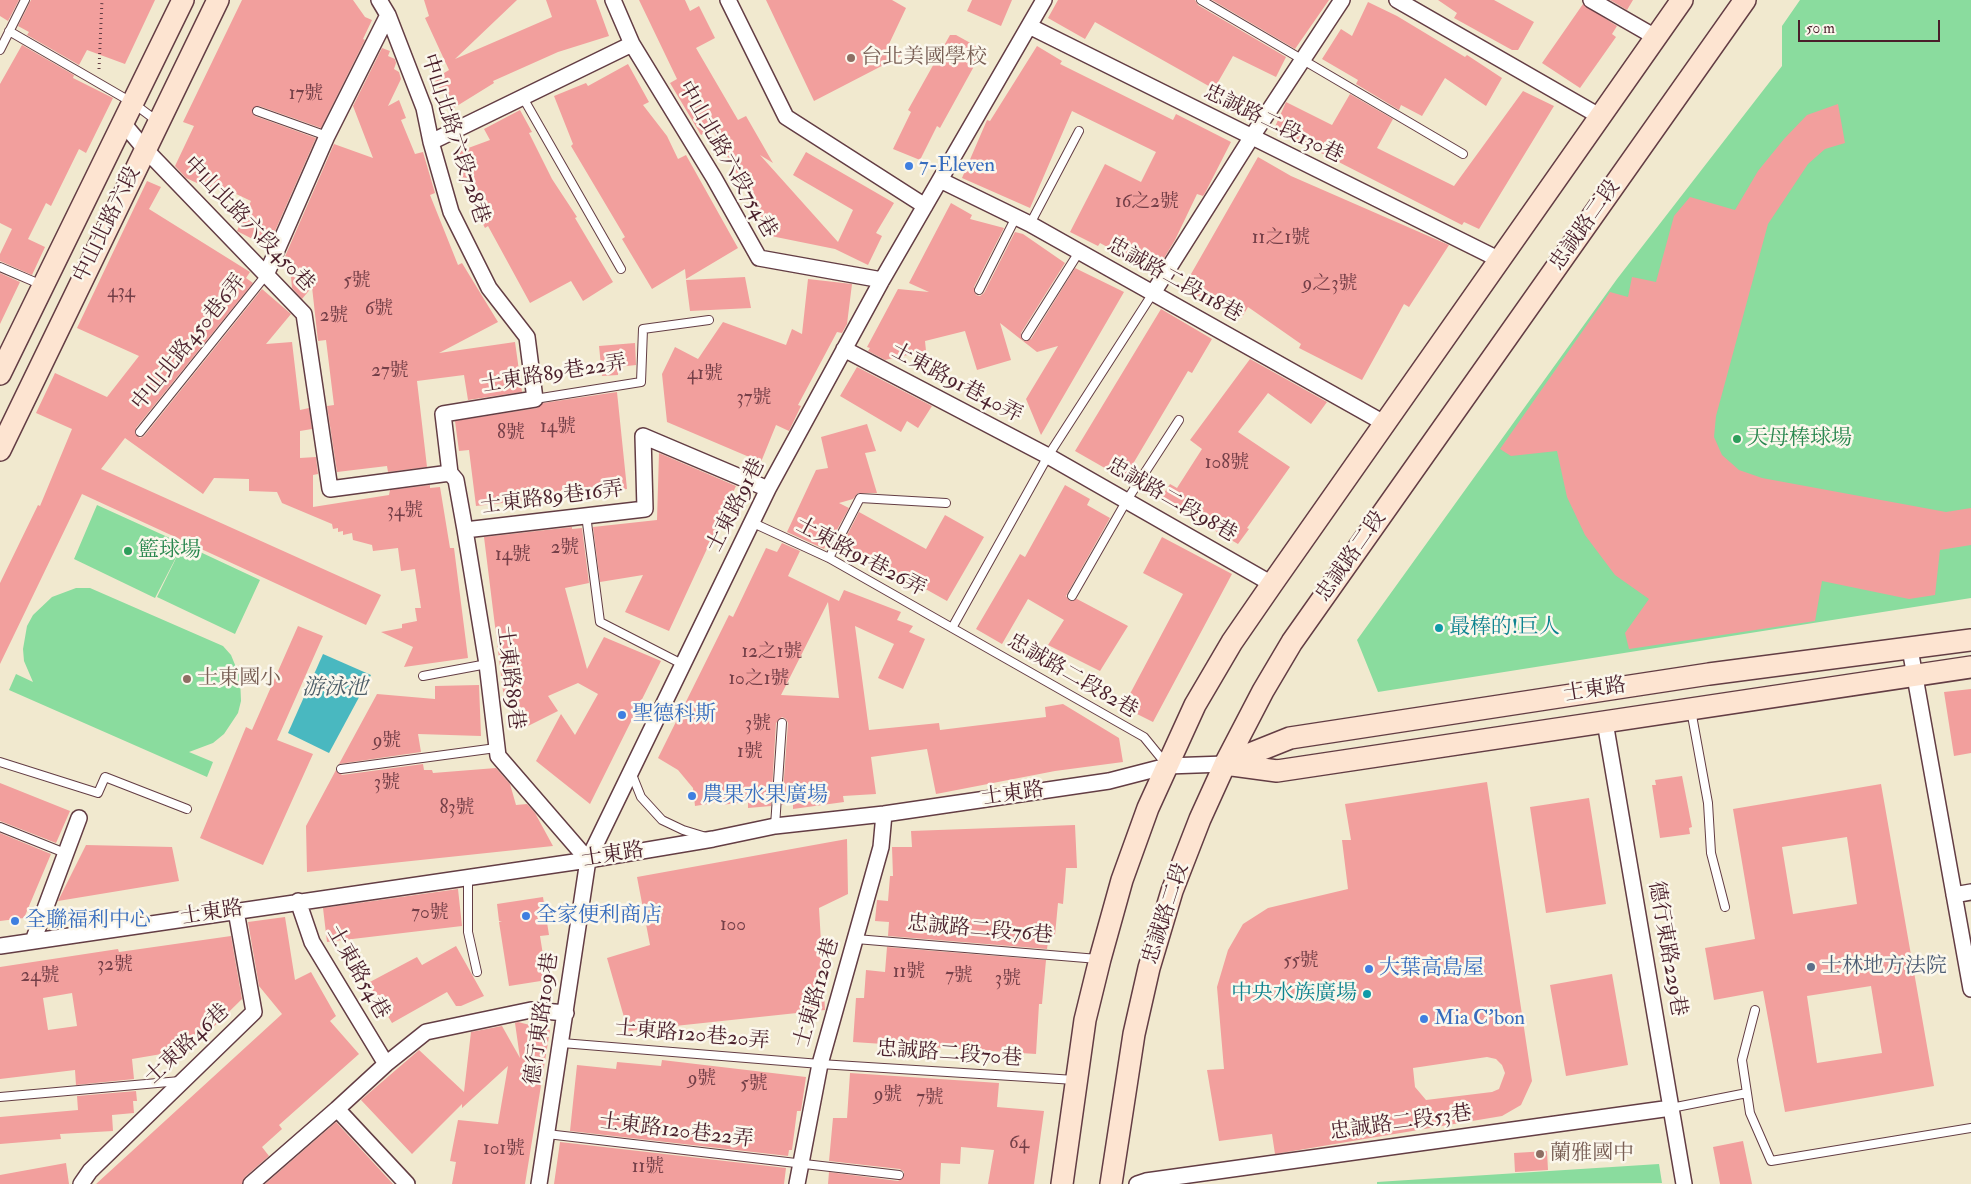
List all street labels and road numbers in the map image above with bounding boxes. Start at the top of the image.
street label: 中山北路六段728巷 [415,51,493,227]
street label: 中山北路六段754巷 [671,77,781,243]
street label: 忠誠路二段130巷 [1199,80,1347,170]
street label: 中山北路六段450巷 [177,152,319,298]
street label: 中山北路六段 [69,163,147,287]
street label: 忠誠路二段 [1546,176,1626,276]
street label: 忠誠路二段118巷 [1102,233,1246,329]
street label: 中山北路450巷6弄 [127,270,253,416]
street label: 士東路91巷40弄 [886,339,1026,429]
street label: 士東路89巷22弄 [479,351,629,399]
street label: 忠誠路二段98巷 [1101,453,1241,549]
street label: 士東路91巷 [703,455,771,557]
street label: 士東路89巷16弄 [479,478,625,520]
street label: 忠誠路二段 [1312,507,1392,607]
street label: 士東路91巷26弄 [790,513,930,603]
street label: 士東路89巷 [490,625,528,731]
street label: 忠誠路二段82巷 [1002,629,1142,725]
street label: 士東路 [1562,674,1628,708]
street label: 士東路 [980,778,1046,812]
street label: 士東路 [580,839,646,873]
street label: 忠誠路二段 [1139,860,1195,968]
street label: 德行東路229巷 [1642,879,1690,1019]
street label: 士東路 [179,897,245,931]
street label: 忠誠路二段76巷 [906,912,1054,950]
street label: 士東路54巷 [320,922,394,1024]
street label: 士東路120巷 [790,935,846,1051]
street label: 德行東路109巷 [521,951,565,1087]
street label: 士東路46巷 [141,1000,235,1090]
street label: 士東路120巷20弄 [614,1017,770,1055]
street label: 忠誠路二段70巷 [875,1037,1023,1073]
street label: 忠誠路二段53巷 [1328,1102,1474,1146]
street label: 士東路120巷22弄 [597,1110,755,1154]

